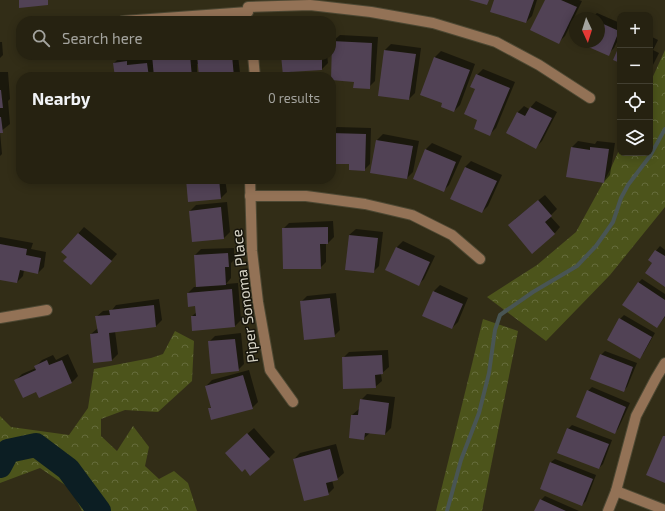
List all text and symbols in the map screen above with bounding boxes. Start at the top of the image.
north arrow [569,12,605,48]
map controls [617,12,653,156]
button: + [617,12,653,48]
search box [16,16,336,60]
icon: search [30,27,52,49]
text: Search here [62,29,143,47]
button: − [617,48,653,84]
button: locate [617,84,653,120]
text: Nearby [32,88,90,108]
text: 0 results [268,90,320,106]
button: layers [617,120,653,156]
street label: Piper Sonoma Place [227,228,261,364]

